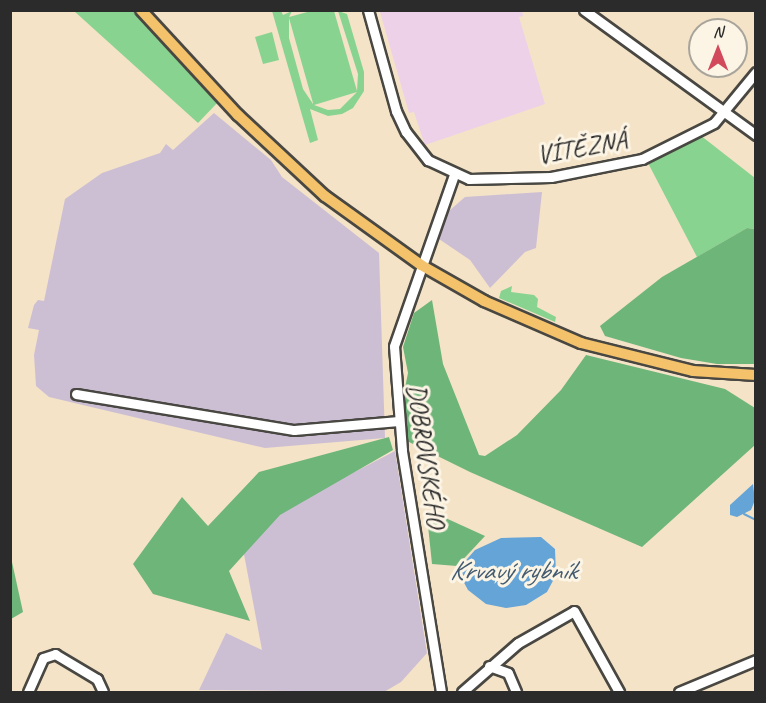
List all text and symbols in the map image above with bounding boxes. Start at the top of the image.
north arrow [688,18,748,78]
text: N [713,22,723,42]
street label: VÍTĚZNÁ [535,125,629,171]
street label: DOBROVSKÉHO [400,382,452,530]
water label: Krvavý rybník [450,555,576,587]

